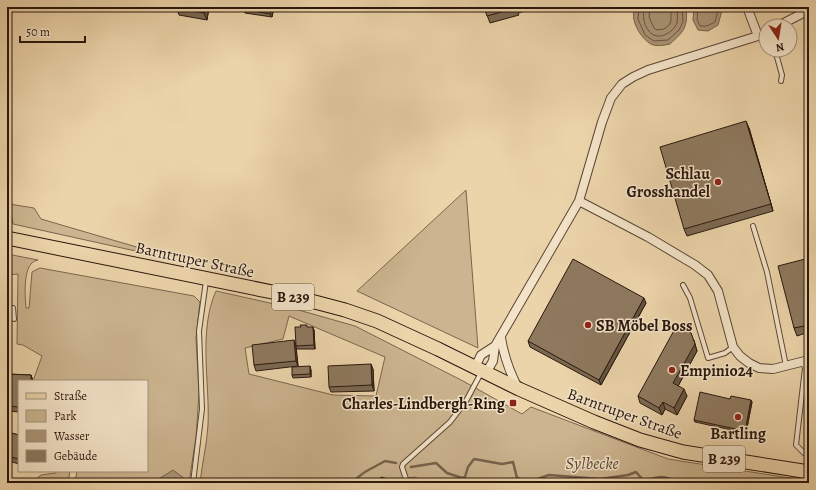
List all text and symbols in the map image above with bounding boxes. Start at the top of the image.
scale bar [20,18,85,44]
north arrow [758,18,798,58]
text: 50 m [26,24,50,40]
text: N [774,39,785,55]
place label: Schlau Grosshandel [627,163,711,203]
marker: Schlau Grosshandel [713,177,723,187]
street label: Barntruper Straße [133,237,256,283]
road number: B 239 [272,284,314,310]
place label: SB Möbel Boss [596,315,692,337]
marker: SB Möbel Boss [583,320,593,330]
place label: Empinio24 [680,360,754,382]
marker: Empinio24 [667,365,677,375]
legend [18,380,148,472]
street label: Barntruper Straße [564,383,685,445]
text: Straße [54,388,87,404]
place label: Charles-Lindbergh-Ring [342,393,506,415]
marker: Charles-Lindbergh-Ring [508,398,518,408]
text: Park [54,408,77,424]
marker: Bartling [733,412,743,422]
place label: Bartling [710,423,767,445]
text: Wasser [53,428,90,444]
road number: B 239 [703,446,745,472]
text: Gebäude [54,448,97,464]
water label: Sylbecke [566,452,619,475]

